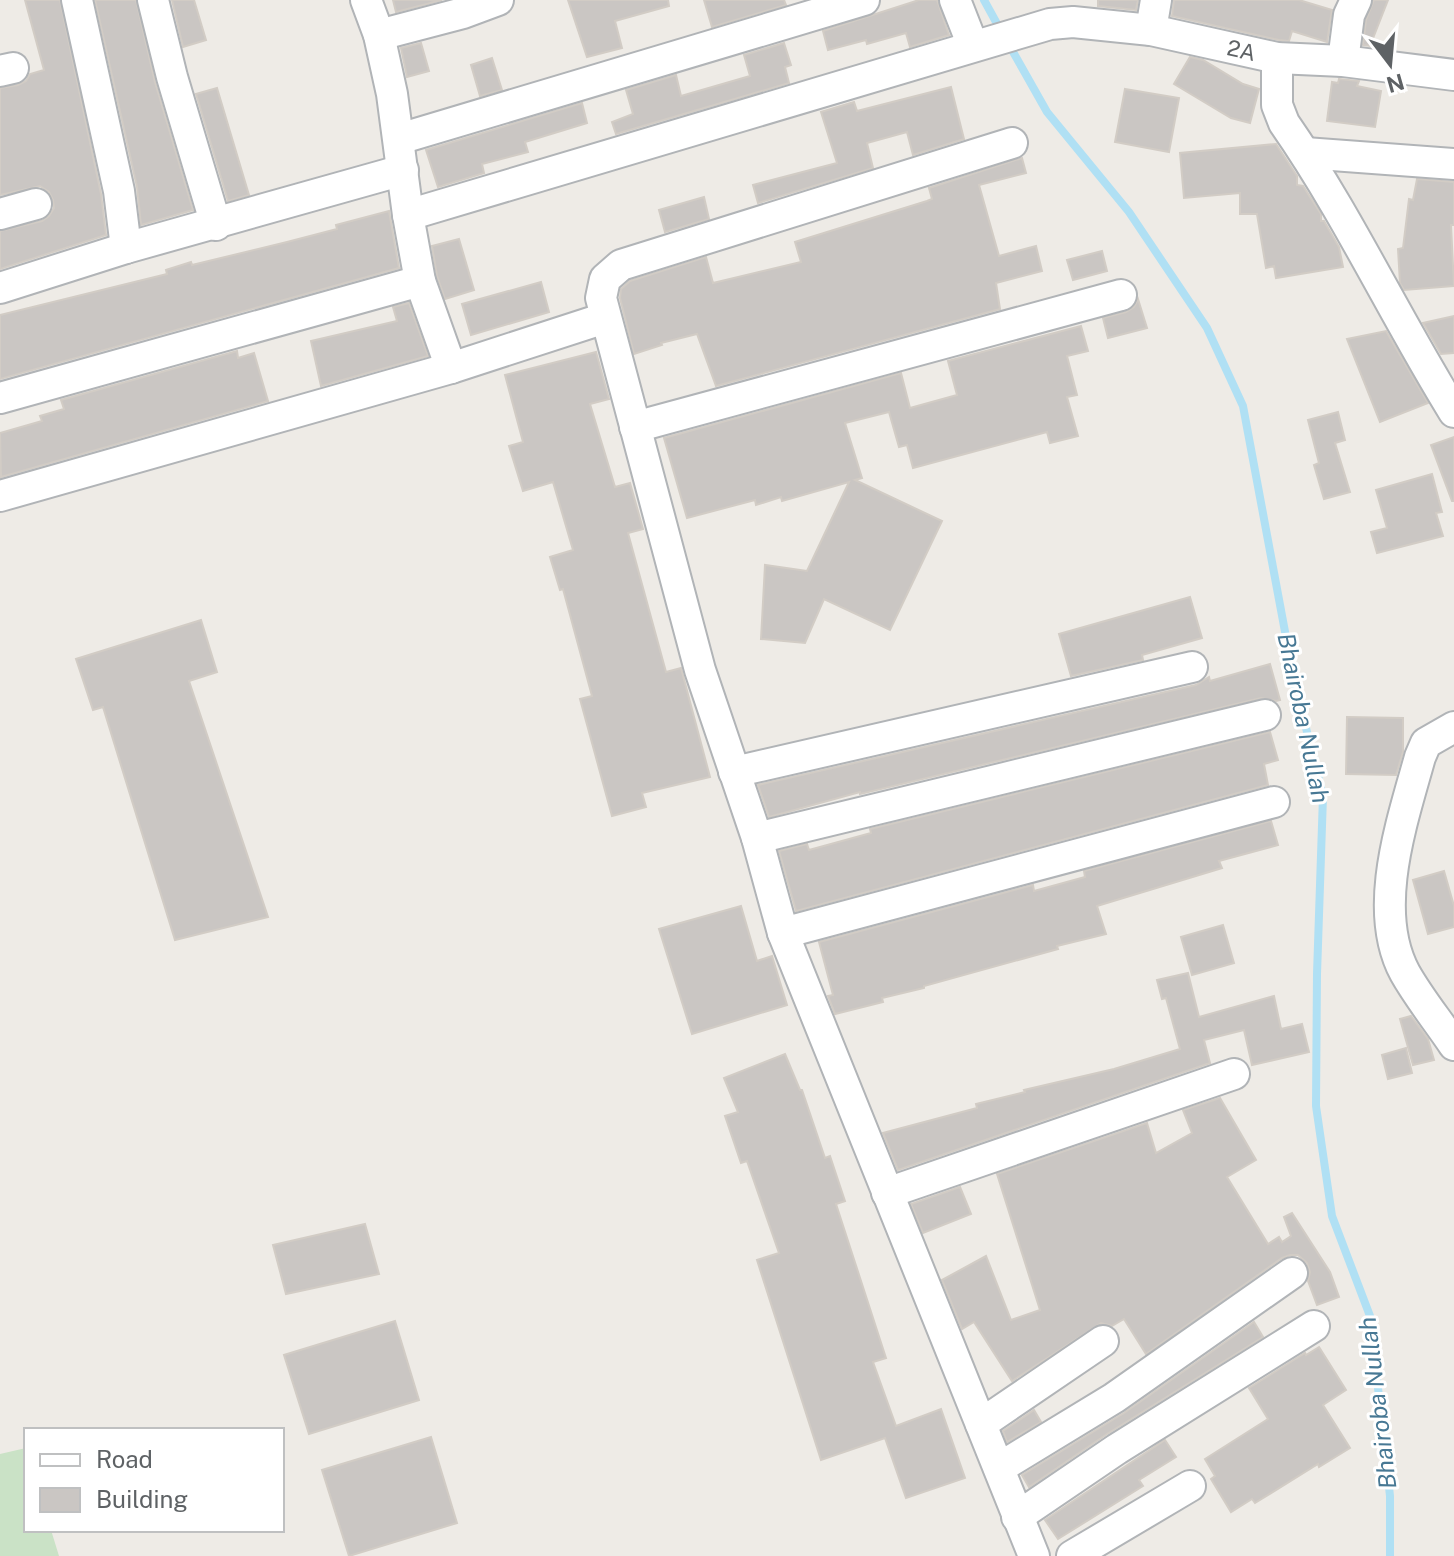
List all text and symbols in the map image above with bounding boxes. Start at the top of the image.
north arrow [1350,24,1430,104]
street label: 2A [1225,34,1258,66]
text: N [1384,68,1407,98]
water label: Bhairoba Nullah [1272,630,1336,805]
water label: Bhairoba Nullah [1353,1315,1401,1491]
legend [24,1428,284,1532]
text: Road [96,1445,153,1473]
text: Building [96,1485,188,1513]

